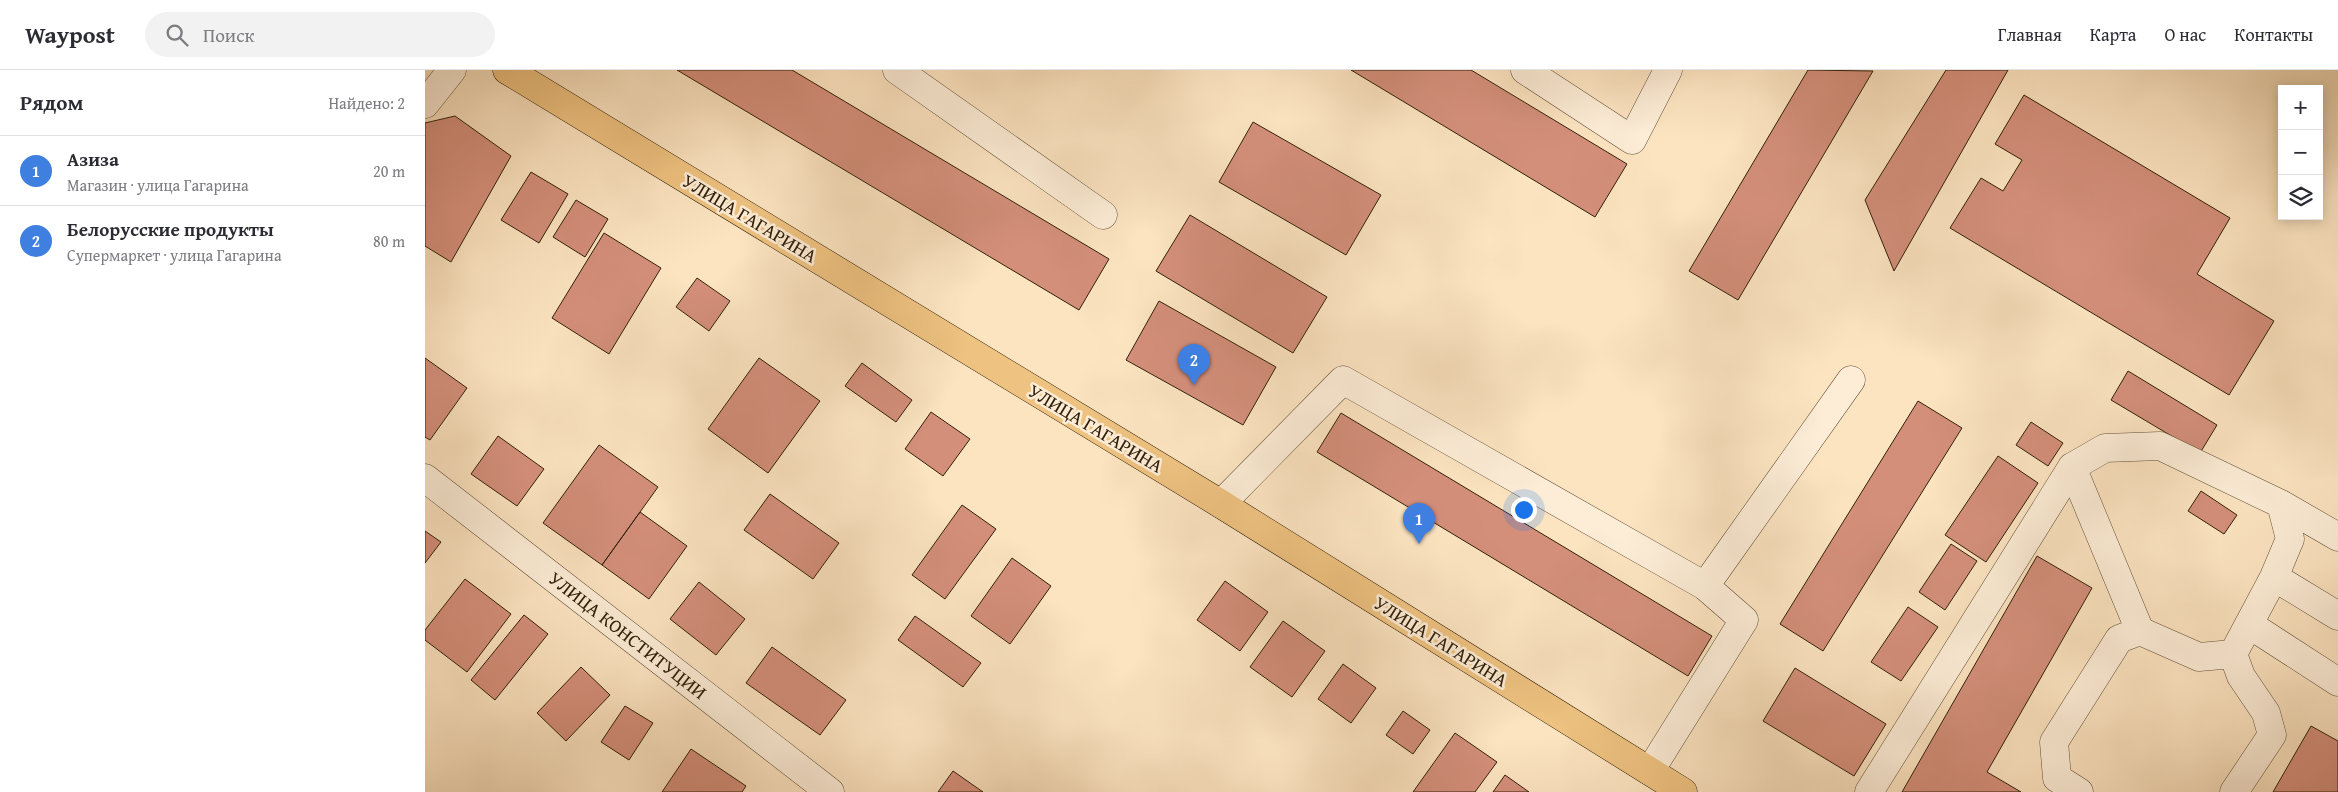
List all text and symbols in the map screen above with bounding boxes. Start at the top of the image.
search box [145,12,495,57]
text: Waypost [25,17,115,52]
icon: search [163,21,191,49]
text: Поиск [203,21,255,49]
text: Главная [1998,21,2062,48]
text: Карта [2090,21,2136,48]
text: О нас [2164,21,2206,48]
text: Контакты [2234,21,2313,48]
map controls [2278,85,2323,220]
button: + [2278,85,2323,130]
text: Рядом [20,87,83,118]
text: Найдено: 2 [328,91,405,115]
button: − [2278,130,2323,175]
text: Азиза [67,145,119,173]
text: 1 [32,159,40,183]
text: 20 m [373,159,405,183]
street label: УЛИЦА ГАГАРИНА [677,167,823,270]
text: Магазин · улица Гагарина [67,173,249,197]
button: layers [2278,175,2323,220]
text: Белорусские продукты [67,215,274,243]
text: 2 [32,229,40,253]
text: 80 m [373,229,405,253]
text: Супермаркет · улица Гагарина [67,243,282,267]
pin: 2 [1178,344,1210,385]
street label: УЛИЦА ГАГАРИНА [1023,377,1169,480]
your location [1511,497,1537,523]
pin: 1 [1403,503,1435,544]
street label: УЛИЦА КОНСТИТУЦИИ [543,564,713,706]
street label: УЛИЦА ГАГАРИНА [1369,589,1514,694]

